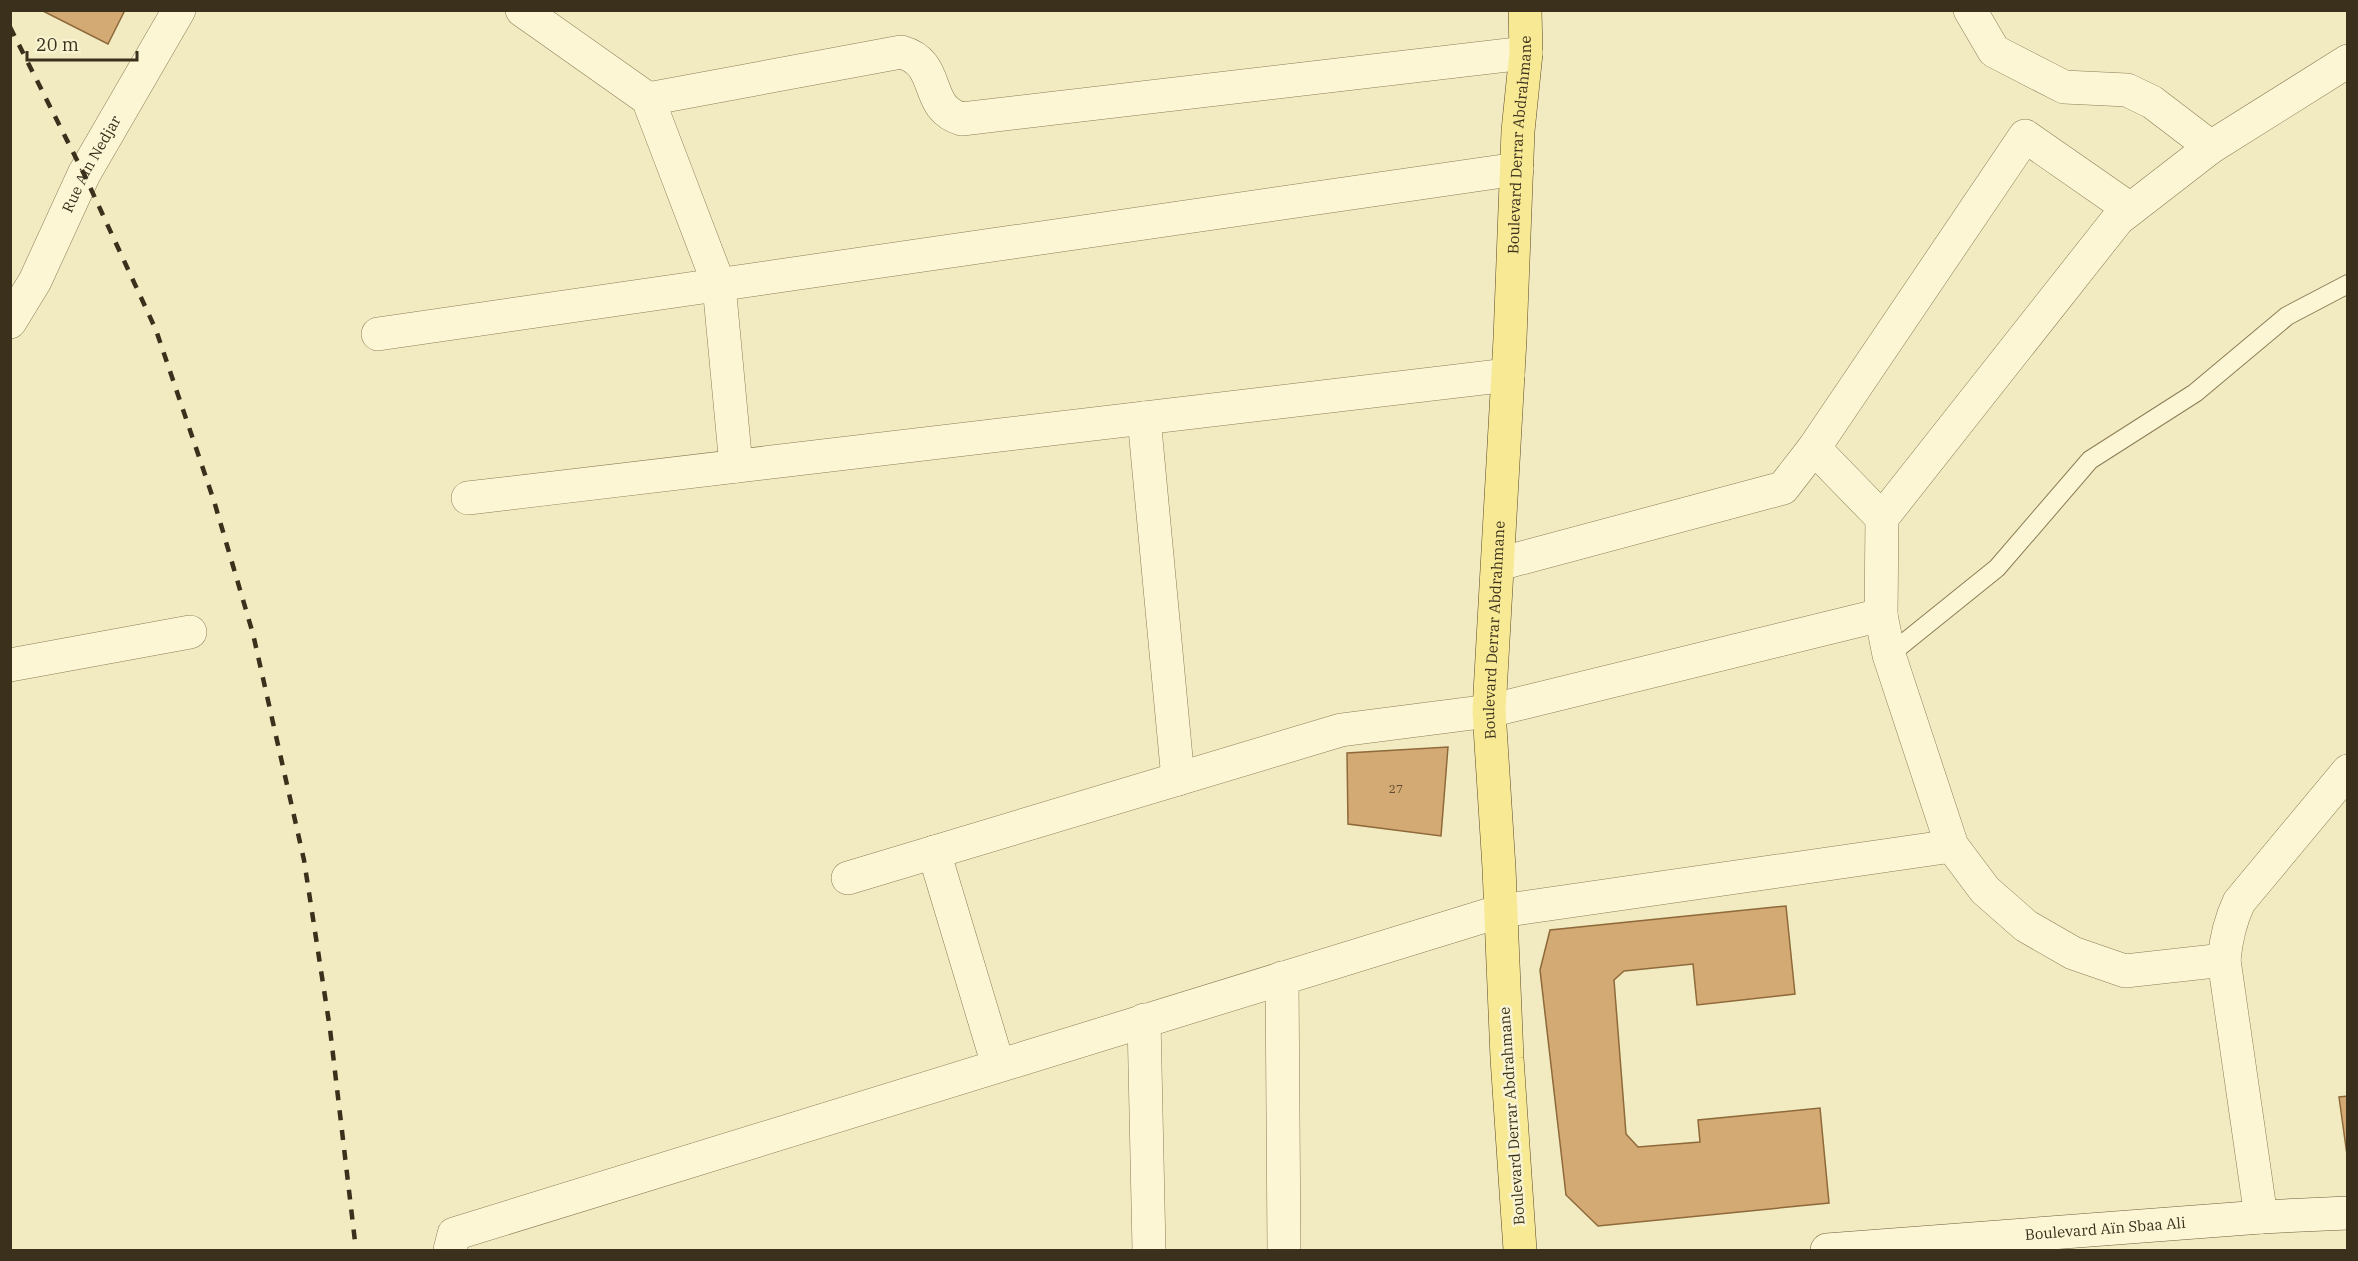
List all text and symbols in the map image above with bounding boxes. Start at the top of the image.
scale bar [27,24,136,62]
text: 20 m [36,33,79,56]
street label: Boulevard Derrar Abdrahmane [1503,35,1535,254]
street label: Rue Ain Nedjar [58,112,125,215]
street label: Boulevard Derrar Abdrahmane [1479,520,1509,740]
house number: 27 [1389,781,1403,796]
street label: Boulevard Derrar Abdrahmane [1494,1006,1529,1226]
street label: Boulevard Aïn Sbaa Ali [2024,1213,2186,1244]

